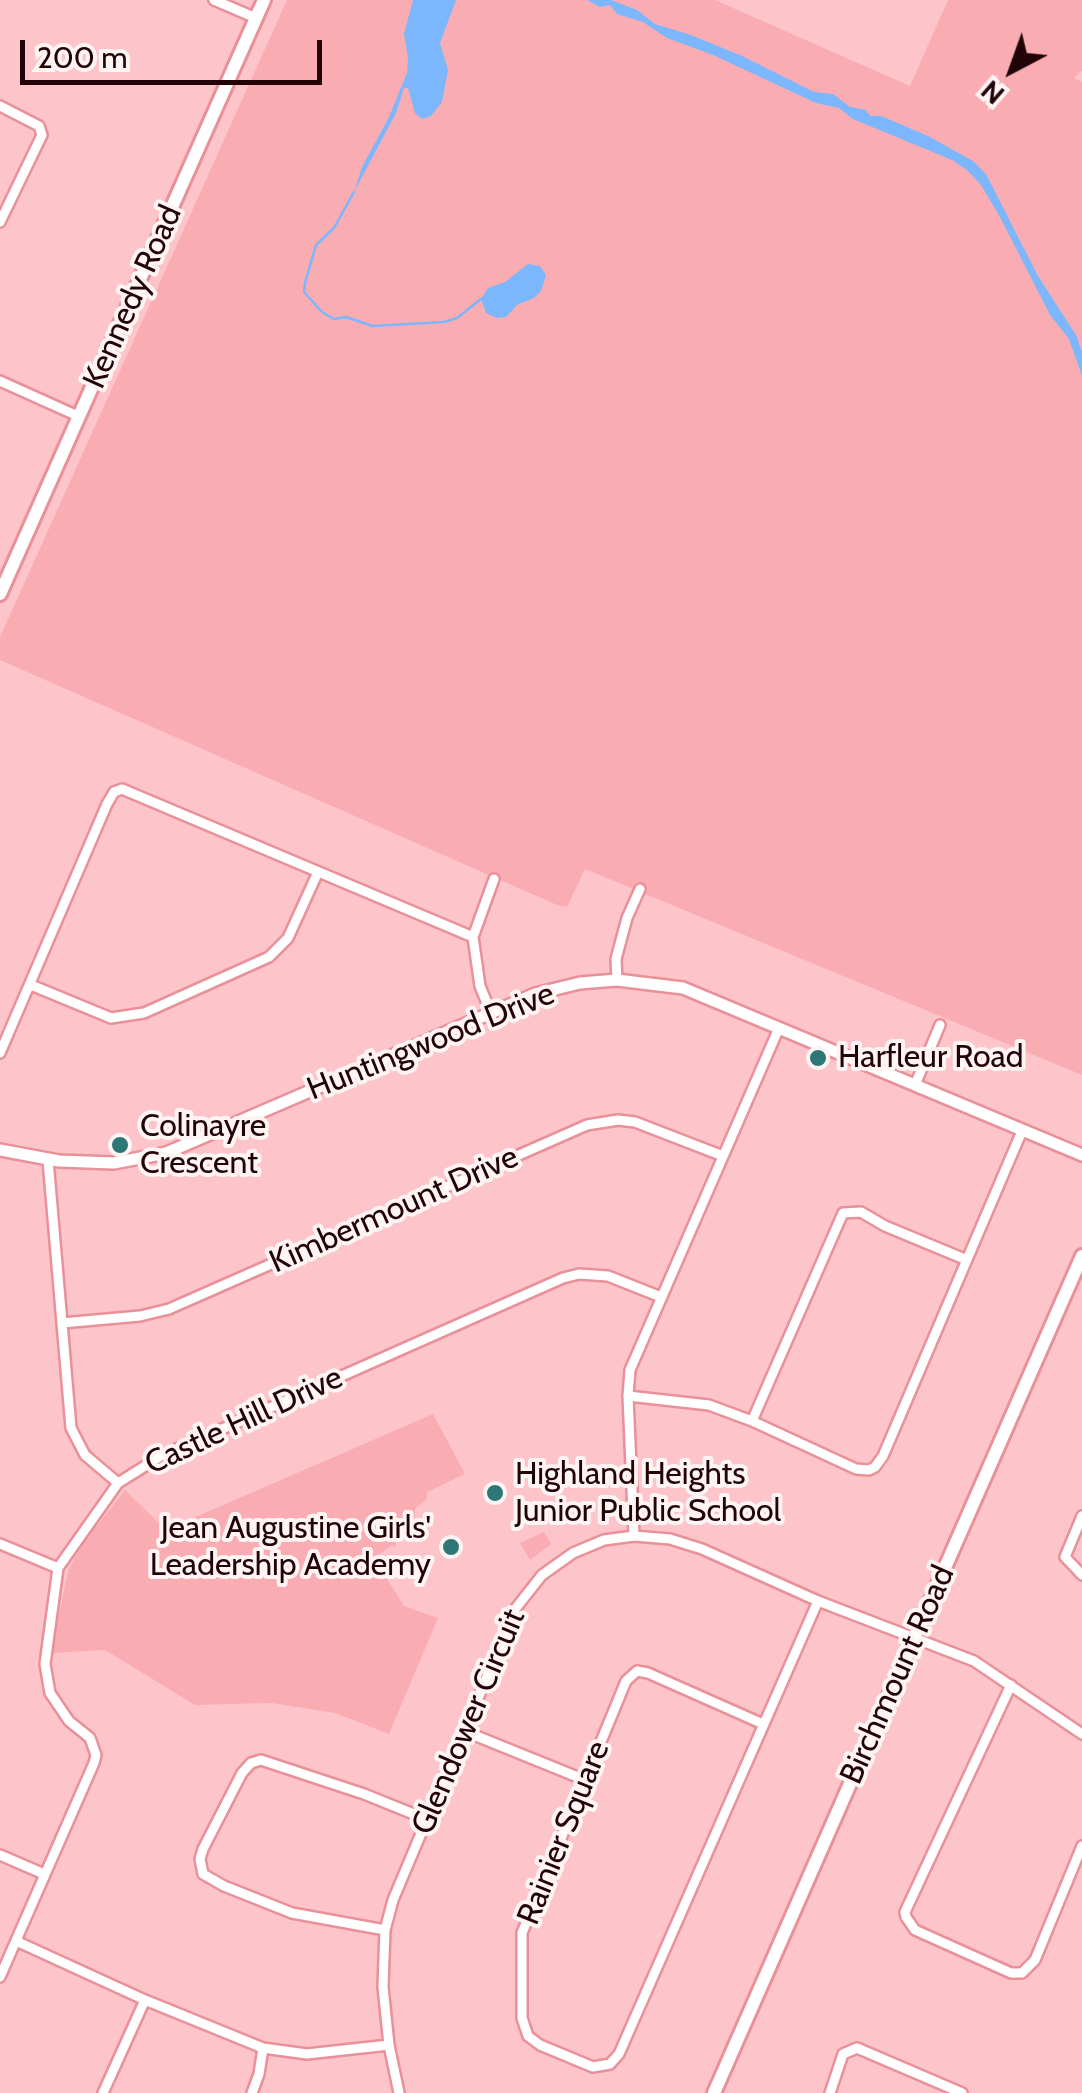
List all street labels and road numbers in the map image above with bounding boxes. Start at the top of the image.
street label: Kennedy Road [76,200,190,394]
street label: Huntingwood Drive [302,975,560,1109]
street label: Kimbermount Drive [264,1138,524,1282]
street label: Castle Hill Drive [139,1359,349,1483]
street label: Birchmount Road [833,1560,963,1790]
street label: Glendower Circuit [404,1604,534,1840]
street label: Rainier Square [510,1736,618,1930]

